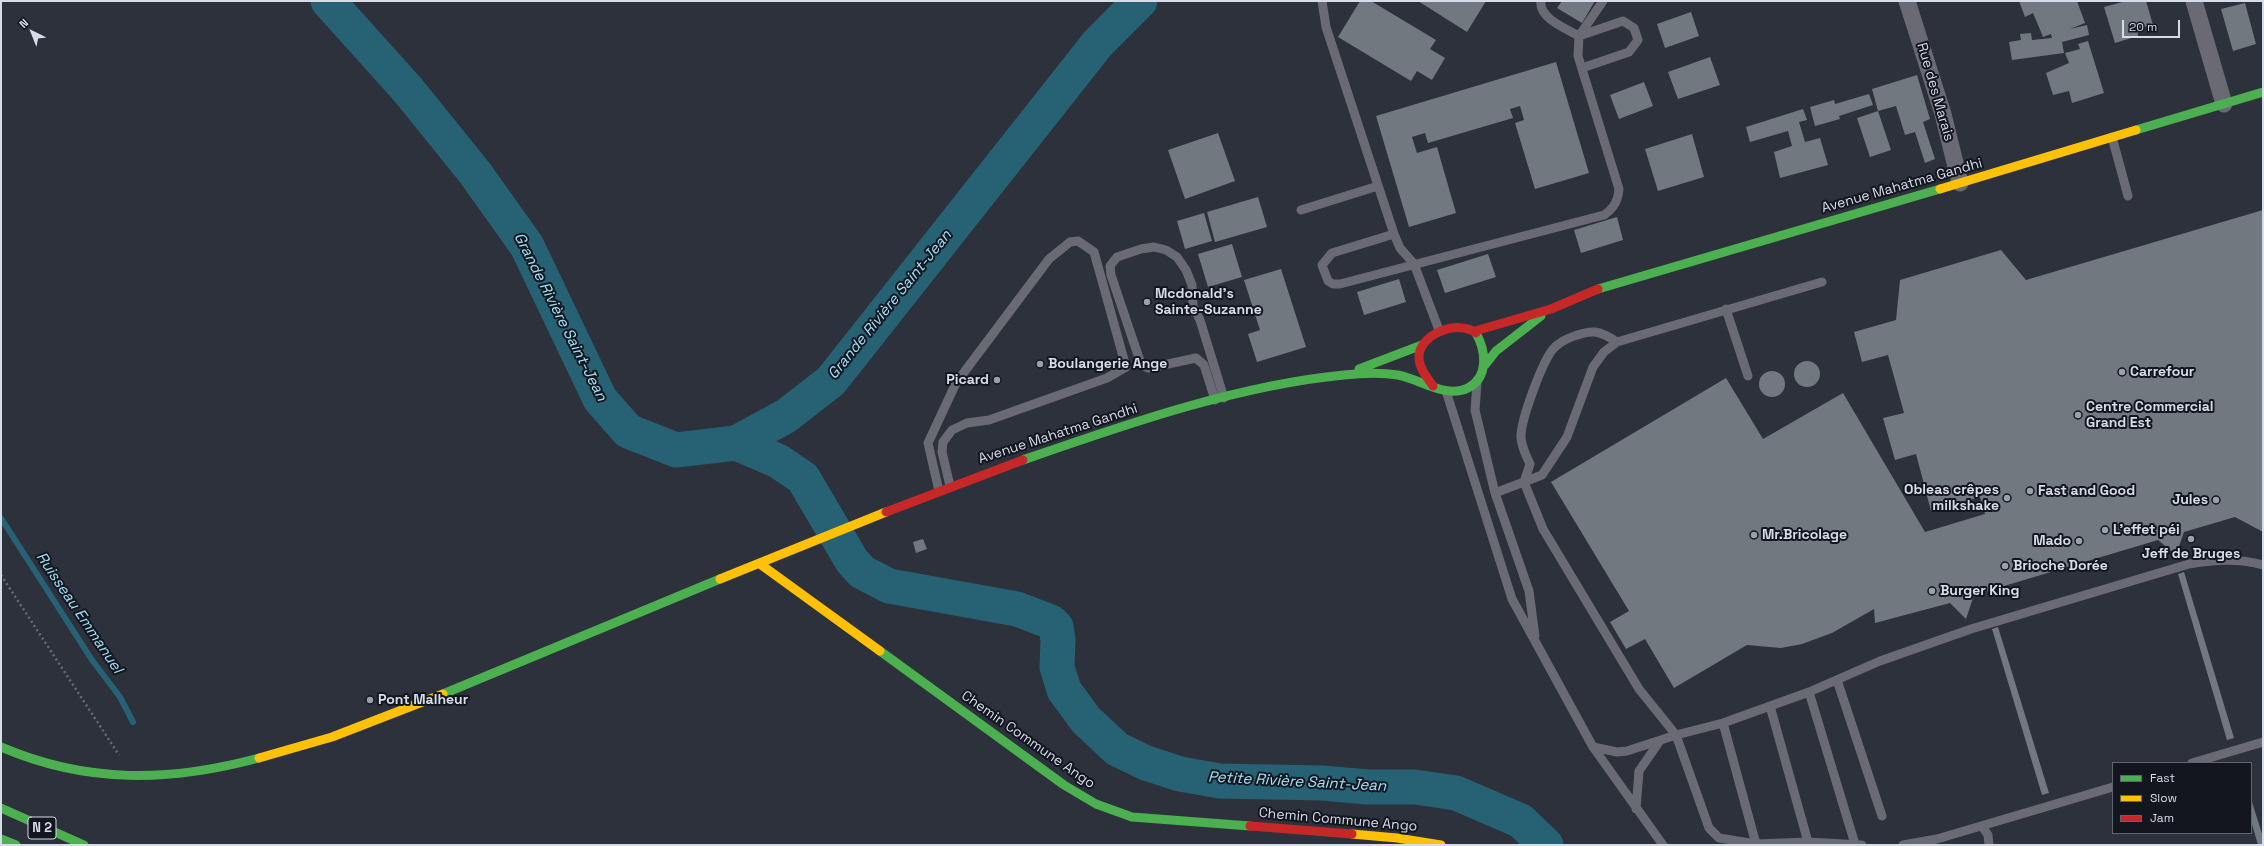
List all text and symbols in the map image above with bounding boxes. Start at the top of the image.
north arrow [12,12,52,52]
scale bar [2124,12,2182,38]
text: N [16,16,31,31]
text: 20 m [2129,19,2157,35]
street label: Rue des Marais [1913,41,1957,143]
street label: Avenue Mahatma Gandhi [1820,155,1984,217]
water label: Grande Rivière Saint-Jean [824,227,956,383]
water label: Grande Rivière Saint-Jean [510,230,610,404]
place label: Mcdonald's Sainte-Suzanne [1155,286,1262,318]
marker: Mcdonald's Sainte-Suzanne [1142,297,1152,307]
place label: Boulangerie Ange [1048,356,1167,372]
marker: Boulangerie Ange [1035,359,1045,369]
place label: Carrefour [2130,364,2194,380]
marker: Carrefour [2117,367,2127,377]
place label: Picard [946,372,989,388]
marker: Picard [992,375,1002,385]
place label: Centre Commercial Grand Est [2086,399,2213,432]
street label: Avenue Mahatma Gandhi [976,400,1140,468]
marker: Centre Commercial Grand Est [2073,410,2083,420]
place label: Obleas crêpes milkshake [1904,482,1999,514]
place label: Fast and Good [2038,483,2135,499]
marker: Fast and Good [2025,486,2035,496]
place label: Jules [2172,492,2208,508]
marker: Obleas crêpes milkshake [2002,493,2012,503]
marker: Jules [2211,495,2221,505]
place label: L'effet péi [2113,522,2180,538]
marker: L'effet péi [2100,525,2110,535]
place label: Mr.Bricolage [1762,527,1847,543]
marker: Mr.Bricolage [1749,530,1759,540]
place label: Mado [2033,533,2071,549]
marker: Jeff de Bruges [2186,534,2196,544]
marker: Mado [2074,536,2084,546]
place label: Jeff de Bruges [2142,546,2240,562]
water label: Ruisseau Emmanuel [32,549,126,677]
place label: Brioche Dorée [2013,558,2108,574]
marker: Brioche Dorée [2000,561,2010,571]
place label: Burger King [1940,583,2019,599]
marker: Burger King [1927,586,1937,596]
street label: Chemin Commune Ango [958,687,1098,793]
place label: Pont Malheur [378,692,468,708]
marker: Pont Malheur [365,695,375,705]
legend [2112,762,2252,834]
water label: Petite Rivière Saint-Jean [1207,768,1387,796]
text: Fast [2150,770,2175,786]
text: Slow [2150,790,2177,806]
street label: Chemin Commune Ango [1258,805,1418,835]
text: Jam [2150,810,2174,826]
road number: N 2 [28,817,56,839]

